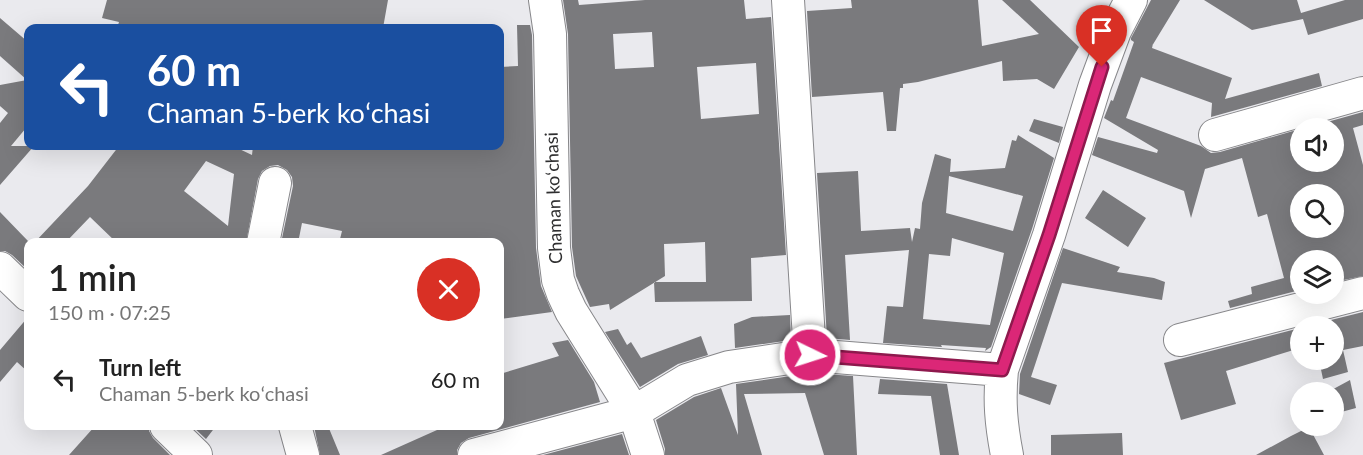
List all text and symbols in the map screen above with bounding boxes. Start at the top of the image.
pin [1076,5,1127,67]
icon: arrive [1085,14,1118,47]
text: 60 m [147,45,241,95]
icon: left [48,48,126,126]
text: Chaman 5-berk koʻchasi [147,96,430,129]
map controls [1290,118,1344,436]
button: sound [1290,118,1344,172]
street label: Chaman koʻchasi [540,132,566,264]
button: search [1290,184,1344,238]
button: layers [1290,250,1344,304]
text: 1 min [48,255,137,299]
button: close [417,258,480,321]
text: 150 m · 07:25 [48,300,171,324]
button: + [1290,316,1344,370]
position arrow [778,323,842,387]
text: Turn left [99,354,181,381]
icon: left [48,363,81,396]
text: 60 m [431,366,480,393]
text: Chaman 5-berk koʻchasi [99,381,309,405]
button: − [1290,382,1344,436]

